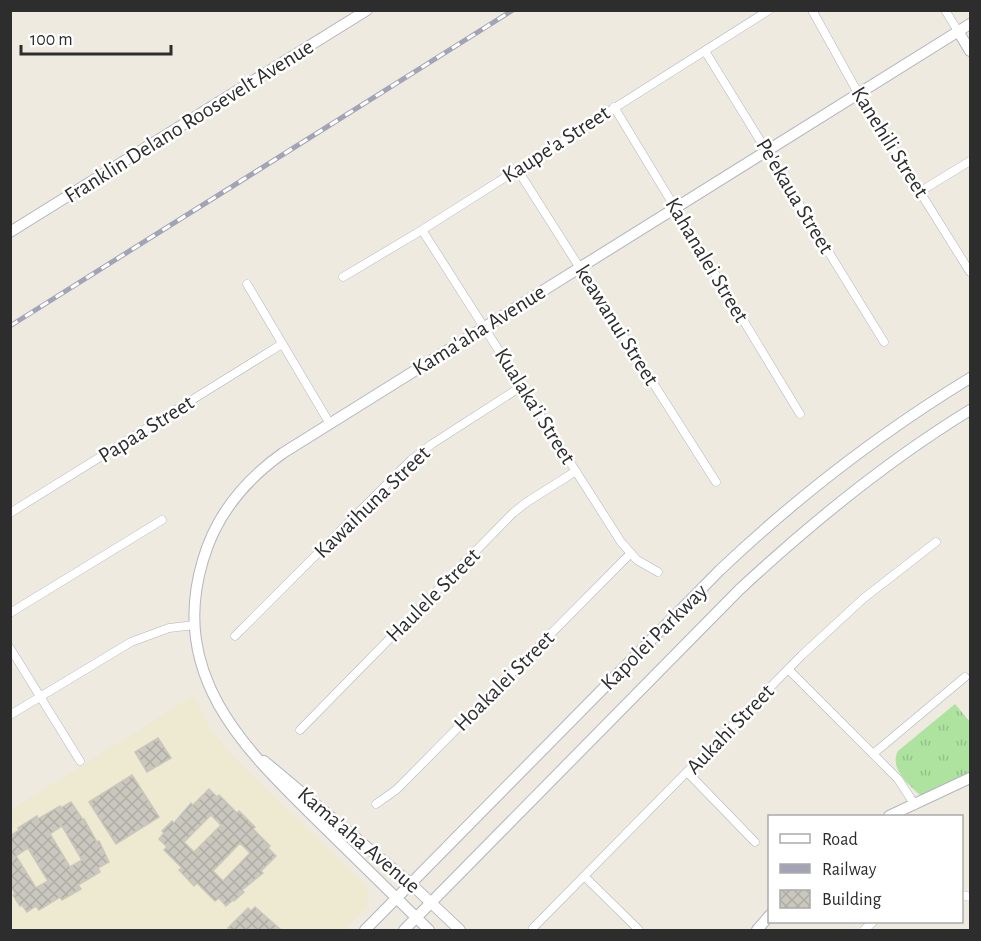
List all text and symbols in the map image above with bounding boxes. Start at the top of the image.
scale bar [21,18,171,56]
text: 100 m [30,31,73,49]
street label: Franklin Delano Roosevelt Avenue [61,35,317,207]
street label: Kanehili Street [847,83,933,201]
street label: Kaupe'a Street [498,101,614,187]
street label: Pe'ekaua Street [752,135,838,257]
street label: Kahanalei Street [661,194,753,326]
street label: keawanui Street [571,261,663,389]
street label: Kama'aha Avenue [409,280,549,380]
street label: Kualaka'i Street [491,344,579,468]
street label: Papaa Street [94,391,198,467]
street label: Kawaihuna Street [310,442,434,562]
street label: Haulele Street [382,544,484,646]
street label: Kapolei Parkway [597,579,712,694]
street label: Hoakalei Street [450,627,558,735]
street label: Aukahi Street [682,680,778,778]
street label: Kama'aha Avenue [294,783,424,897]
legend [768,815,963,923]
text: Road [822,831,858,849]
text: Railway [822,861,877,879]
text: Building [822,891,882,909]

